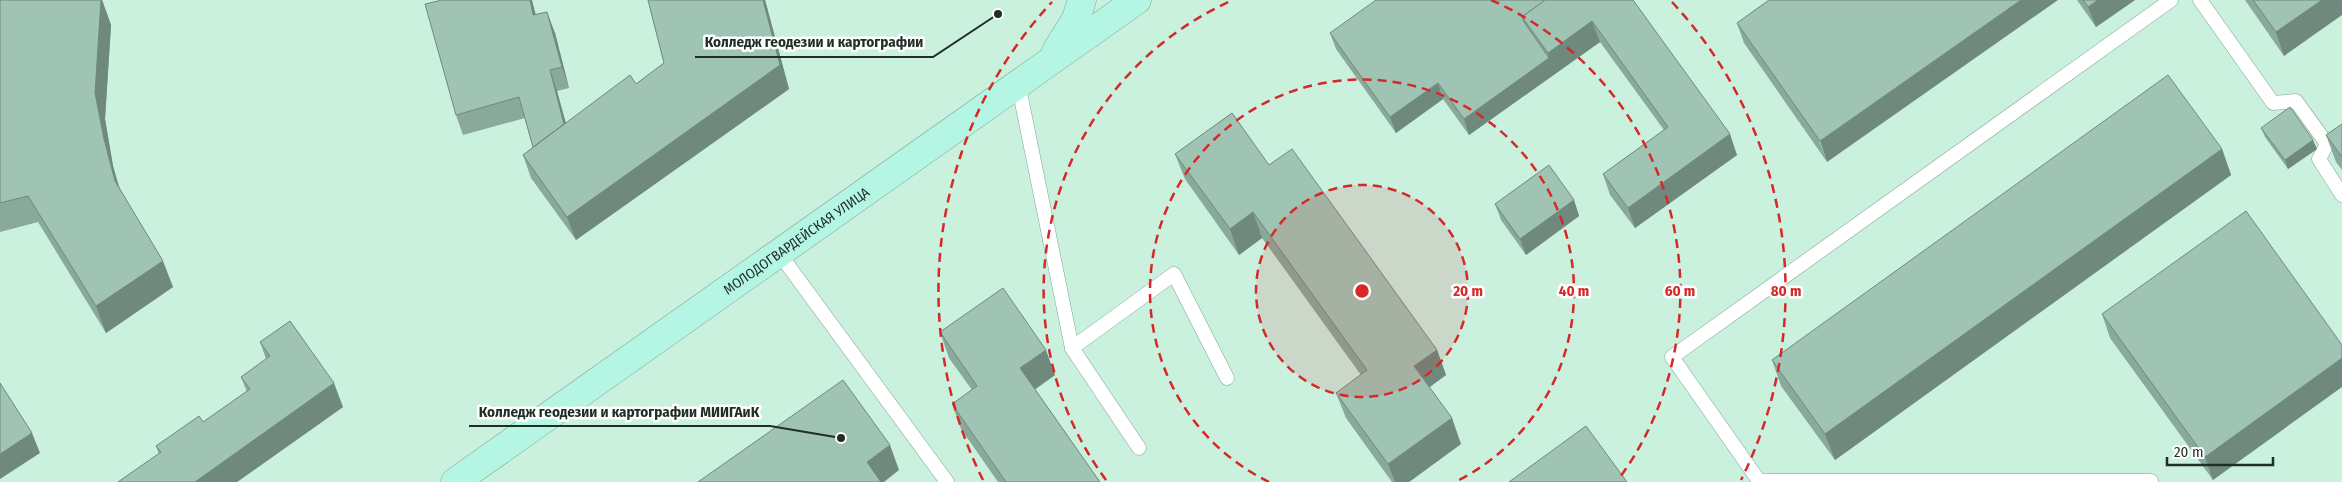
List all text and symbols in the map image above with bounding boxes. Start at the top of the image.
callout: Колледж геодезии и картографии [695,27,933,57]
text: Колледж геодезии и картографии [705,33,923,51]
street label: МОЛОДОГВАРДЕЙСКАЯ УЛИЦА [720,183,873,299]
centre of rings [1353,282,1371,300]
text: 20 m [1452,282,1483,300]
text: 40 m [1559,282,1589,300]
text: 60 m [1665,282,1695,300]
text: 80 m [1771,282,1801,300]
callout: Колледж геодезии и картографии МИИГАиК [469,396,770,426]
text: Колледж геодезии и картографии МИИГАиК [479,403,760,421]
scale bar [2167,434,2273,466]
text: 20 m [2174,443,2204,461]

